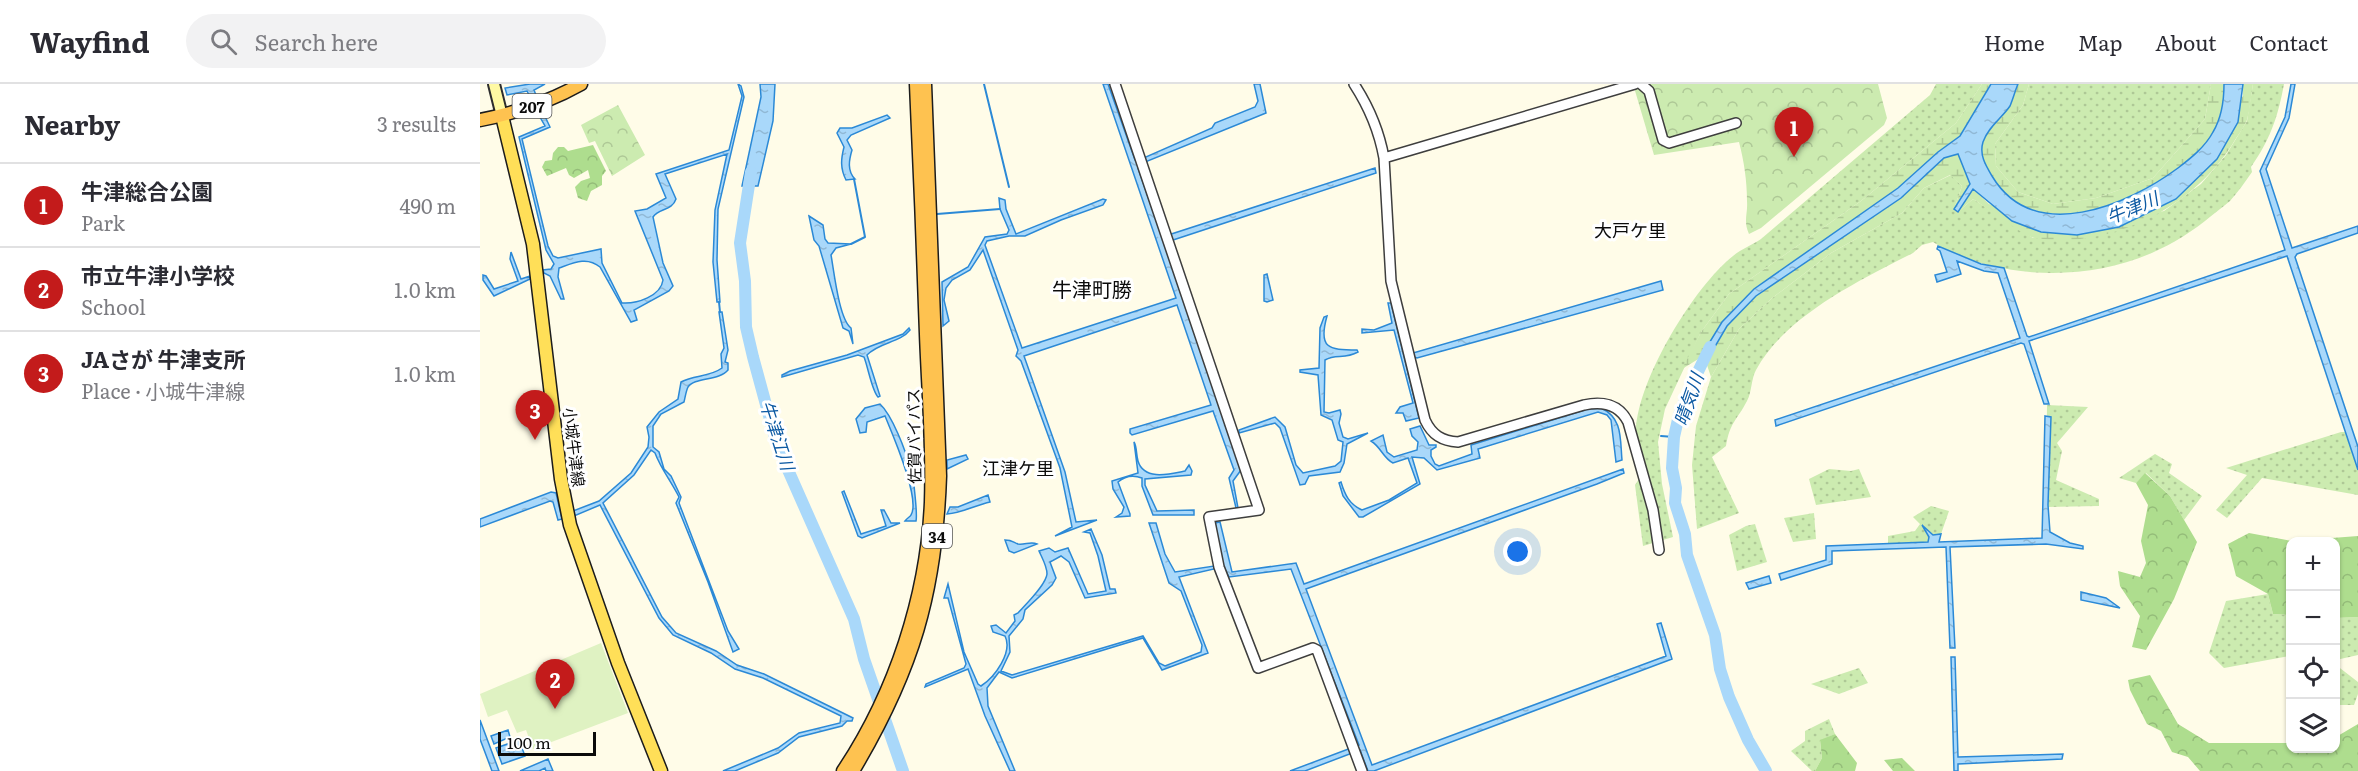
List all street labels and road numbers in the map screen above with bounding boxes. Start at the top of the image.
road number: 207 [512,94,552,118]
street label: 佐賀バイパス [900,388,926,484]
street label: 小城牛津線 [558,406,592,488]
road number: 34 [922,524,952,548]

